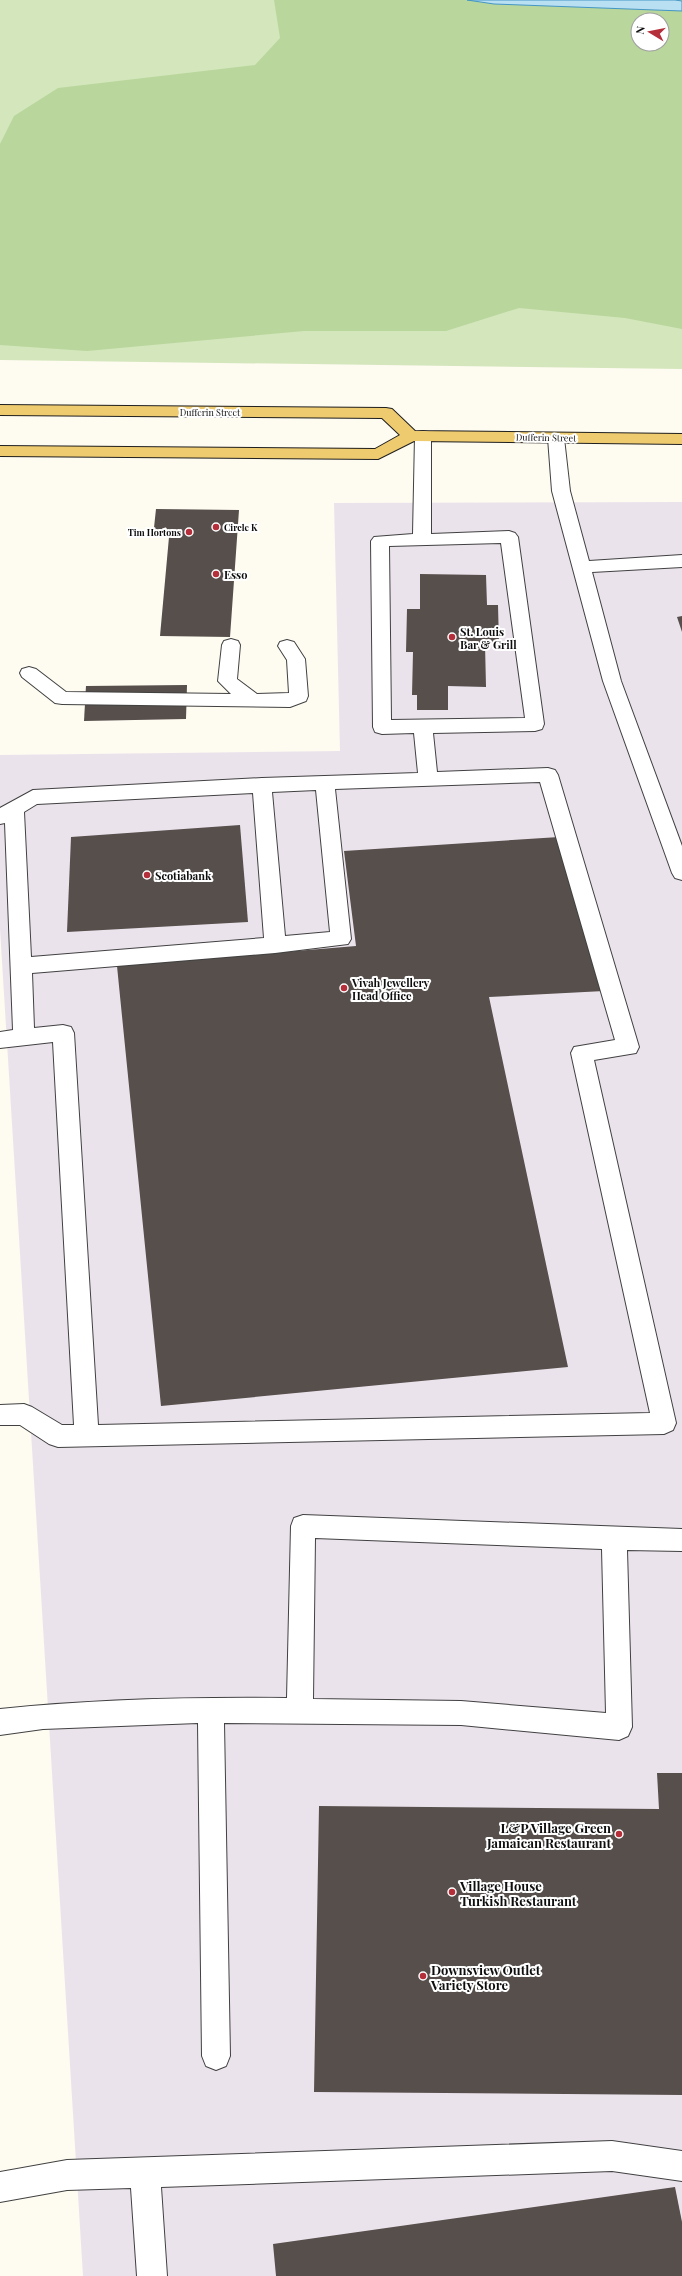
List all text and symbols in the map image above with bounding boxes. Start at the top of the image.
north arrow [630,12,670,52]
text: N [632,25,648,35]
street label: Dufferin Street [180,406,241,418]
street label: Dufferin Street [516,430,577,444]
place label: Circle K [224,521,258,533]
marker: Circle K [211,522,221,532]
place label: Tim Hortons [128,526,181,538]
marker: Tim Hortons [184,527,194,537]
place label: Esso [224,567,247,582]
marker: Esso [211,569,221,579]
place label: St. Louis Bar & Grill [460,624,517,652]
marker: St. Louis Bar & Grill [447,632,457,642]
place label: Scotiabank [155,868,212,883]
marker: Scotiabank [142,870,152,880]
place label: Vivah Jewellery Head Office [351,975,430,1003]
marker: Vivah Jewellery Head Office [339,983,349,993]
place label: L&P Village Green Jamaican Restaurant [486,1819,611,1851]
marker: L&P Village Green Jamaican Restaurant [614,1829,624,1839]
place label: Village House Turkish Restaurant [459,1877,577,1909]
marker: Village House Turkish Restaurant [447,1887,457,1897]
place label: Downsview Outlet Variety Store [430,1961,541,1993]
marker: Downsview Outlet Variety Store [418,1971,428,1981]

